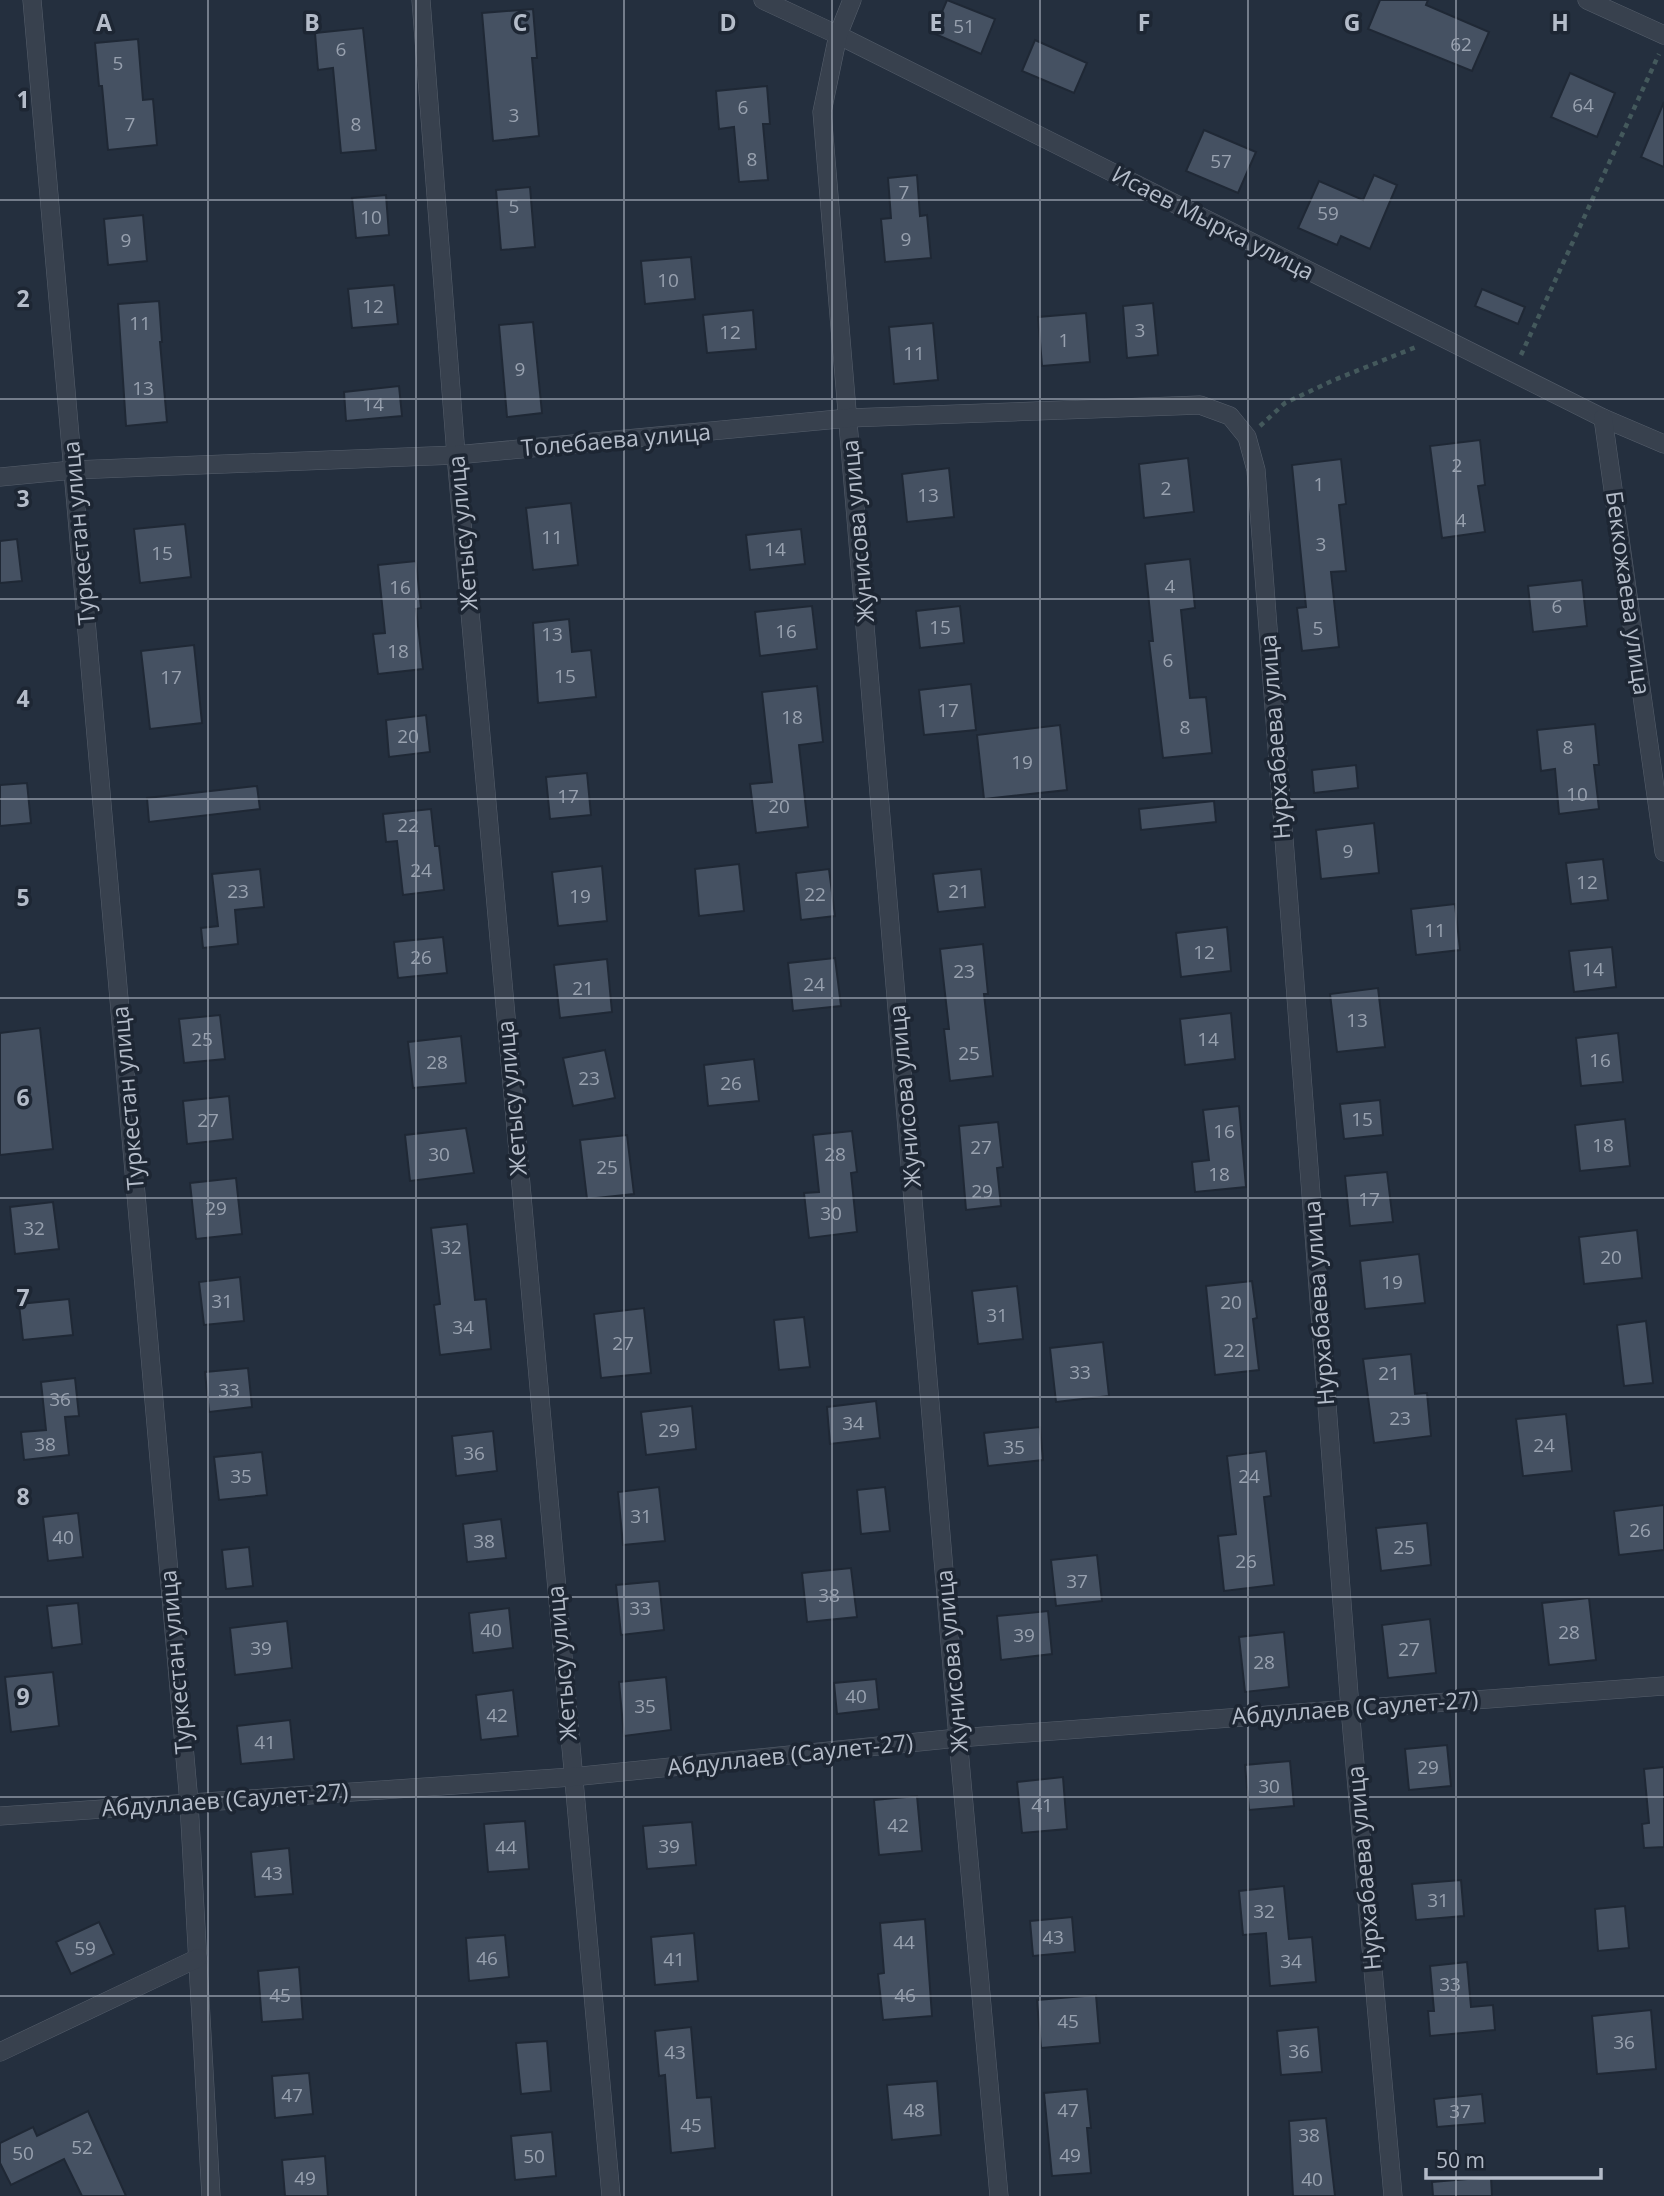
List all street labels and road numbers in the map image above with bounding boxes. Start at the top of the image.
street label: Исаев Мырка улица [1107,157,1320,287]
street label: Толебаева улица [520,415,712,463]
street label: Жунисова улица [833,438,881,624]
street label: Туркестан улица [54,440,102,626]
street label: Жетысу улица [439,454,485,612]
street label: Беккожаева улица [1599,489,1659,697]
street label: Нурхабаева улица [1251,634,1297,841]
street label: Жунисова улица [880,1003,928,1189]
street label: Туркестан улица [103,1005,151,1191]
street label: Жетысу улица [488,1019,534,1177]
street label: Нурхабаева улица [1295,1200,1341,1407]
street label: Жунисова улица [927,1568,975,1754]
street label: Туркестан улица [151,1569,199,1755]
street label: Жетысу улица [538,1584,584,1742]
street label: Абдуллаев (Саулет-27) [1231,1682,1479,1732]
street label: Абдуллаев (Саулет-27) [665,1725,914,1783]
street label: Нурхабаева улица [1338,1764,1388,1972]
street label: Абдуллаев (Саулет-27) [101,1774,349,1824]

